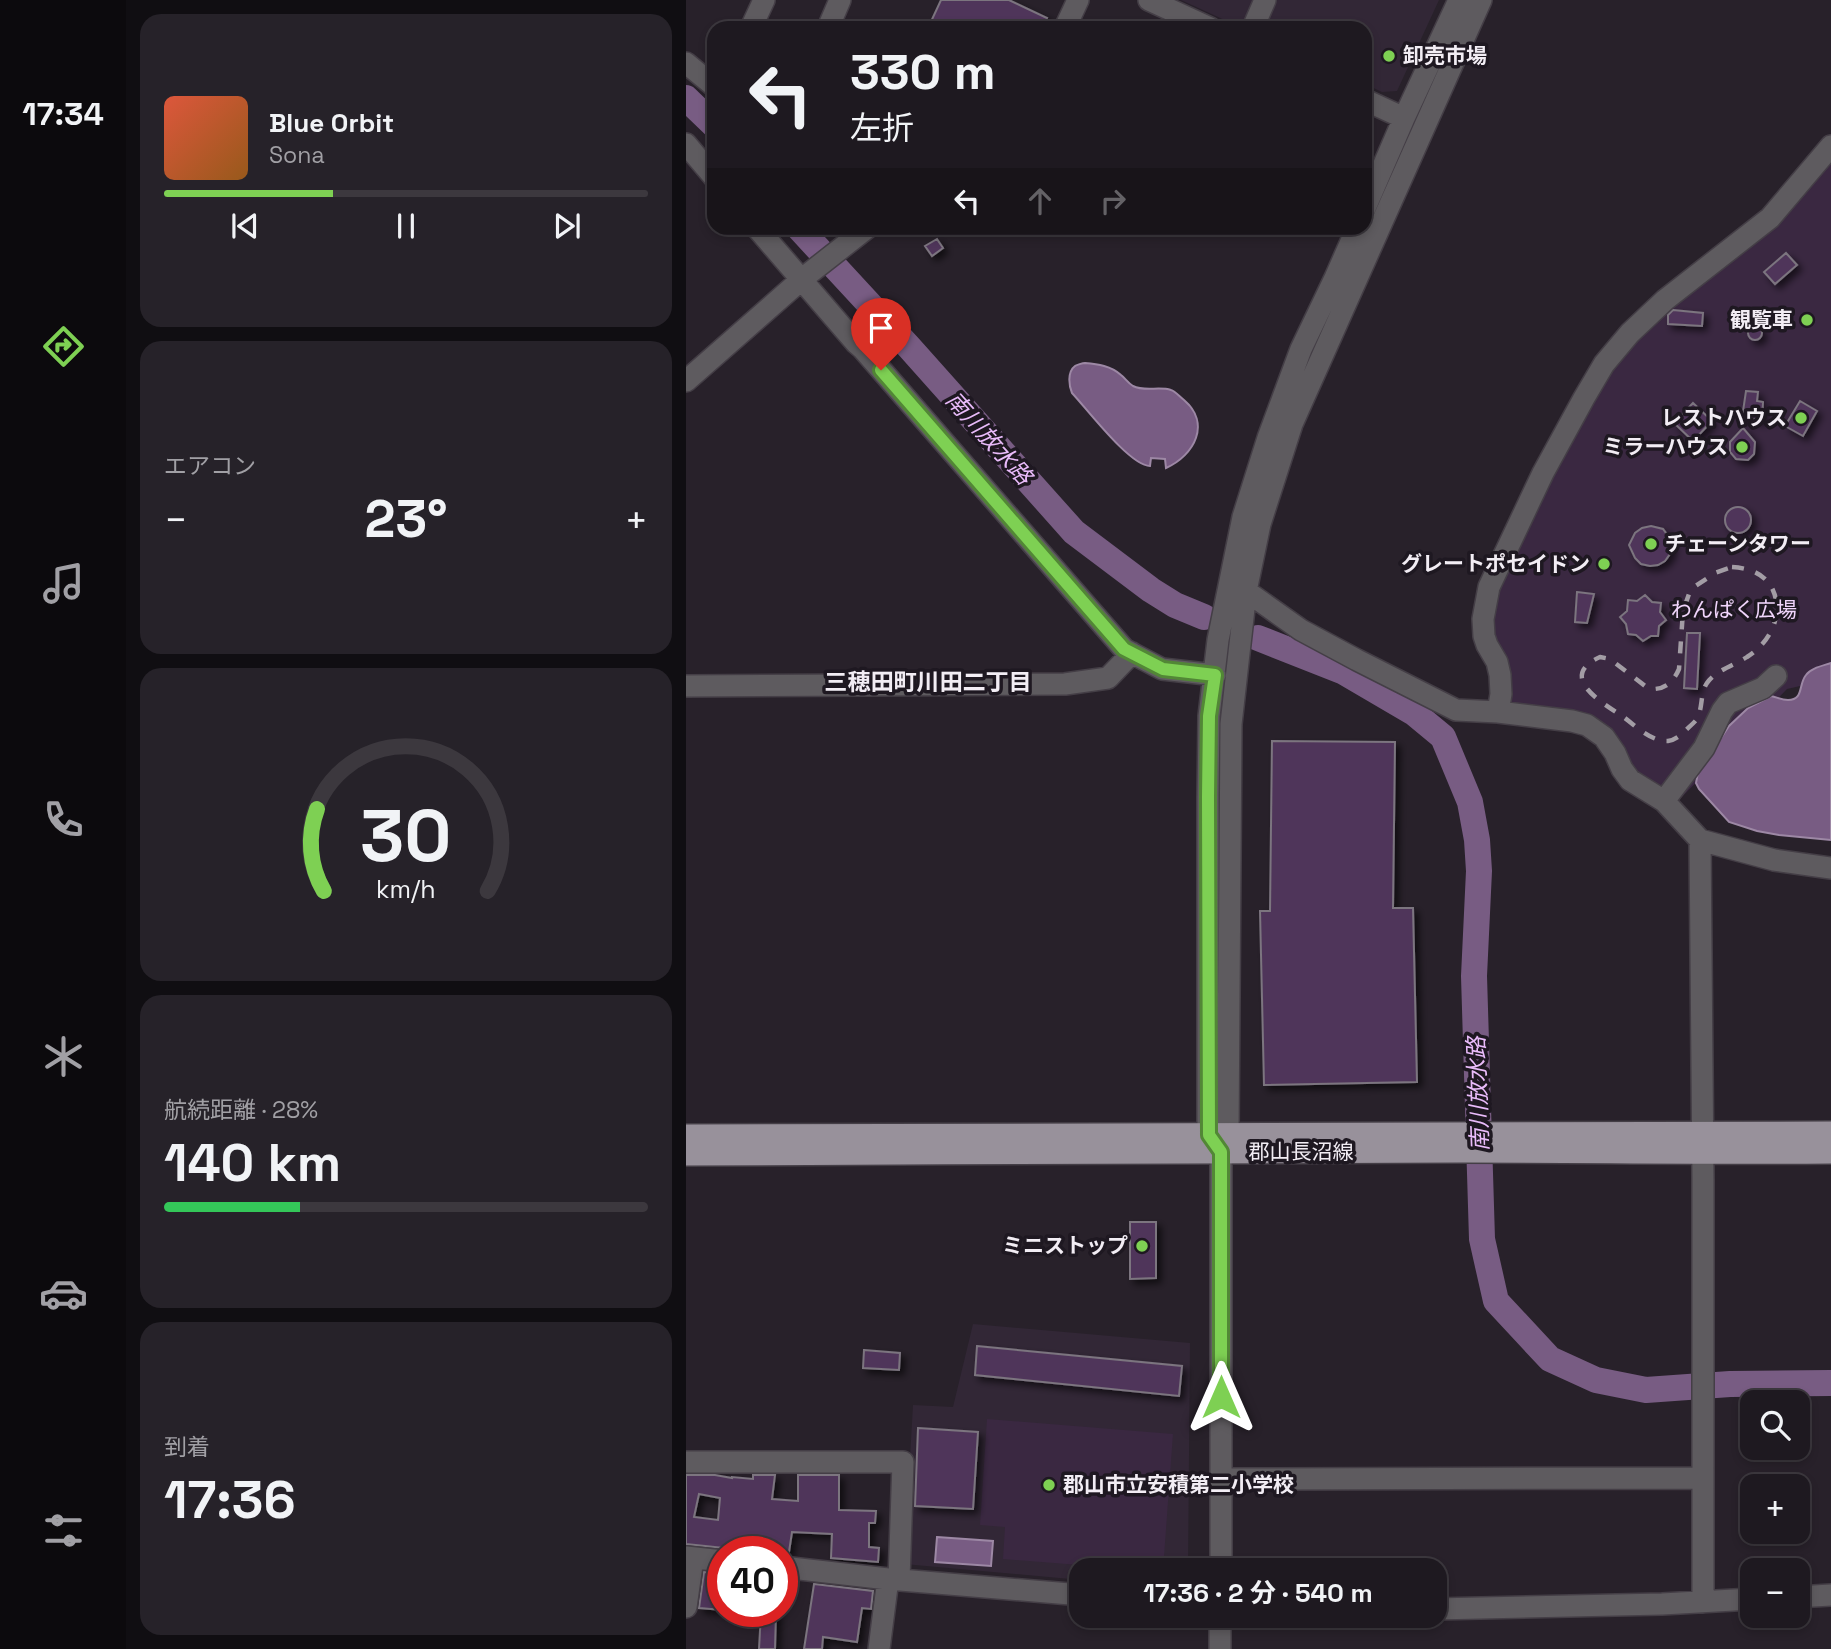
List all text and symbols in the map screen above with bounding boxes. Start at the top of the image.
text: 330 m [850,41,996,103]
place label: 卸売市場 [1403,42,1487,69]
marker: 卸売市場 [1381,48,1397,64]
icon: left [735,49,826,140]
text: 17:34 [22,94,104,134]
text: Blue Orbit [269,106,394,140]
text: 左折 [850,108,914,148]
text: Sona [269,140,325,170]
icon: left [948,182,986,220]
icon: ahead [1021,182,1059,220]
icon: right [1094,182,1132,220]
icon: previous [226,207,264,245]
icon: pause [387,207,425,245]
icon: next [548,207,586,245]
pin [851,298,911,370]
place label: 観覧車 [1730,306,1793,333]
icon: arrive [862,309,900,347]
marker: 観覧車 [1799,312,1815,328]
icon: directions [39,322,88,371]
water label: 南川放水路 [939,385,1040,492]
place label: レストハウス [1661,404,1787,431]
marker: レストハウス [1793,410,1809,426]
place label: ミラーハウス [1602,433,1728,460]
marker: ミラーハウス [1734,439,1750,455]
text: エアコン [164,451,256,481]
text: 23° [365,486,448,552]
text: − [164,496,188,544]
text: + [624,496,648,544]
place label: チェーンタワー [1665,530,1811,557]
marker: チェーンタワー [1643,536,1659,552]
place label: グレートポセイドン [1401,550,1590,577]
marker: グレートポセイドン [1596,556,1612,572]
icon: music [39,559,88,608]
park label: わんぱく広場 [1671,596,1797,623]
district label: 三穂田町川田二丁目 [825,667,1032,697]
text: 30 [360,789,452,882]
icon: phone [39,795,88,844]
text: km/h [376,872,436,904]
icon: climate [39,1032,88,1081]
water label: 南川放水路 [1461,1034,1495,1152]
text: 航続距離 · 28% [164,1095,318,1125]
text: 140 km [164,1130,341,1196]
street label: 郡山長沼線 [1249,1138,1354,1165]
place label: ミニストップ [1002,1232,1128,1259]
marker: ミニストップ [1134,1238,1150,1254]
icon: car [39,1269,88,1318]
position arrow [1184,1360,1258,1434]
map controls [1740,1390,1810,1628]
button: search [1740,1390,1810,1460]
text: 到着 [164,1432,210,1462]
text: 17:36 [164,1467,296,1533]
place label: 郡山市立安積第二小学校 [1063,1471,1294,1498]
button: + [1740,1474,1810,1544]
marker: 郡山市立安積第二小学校 [1041,1477,1057,1493]
icon: filters [39,1506,88,1555]
speed limit sign: 40 [707,1536,798,1627]
button: − [1740,1558,1810,1628]
text: 17:36 · 2 分 · 540 m [1143,1576,1373,1610]

